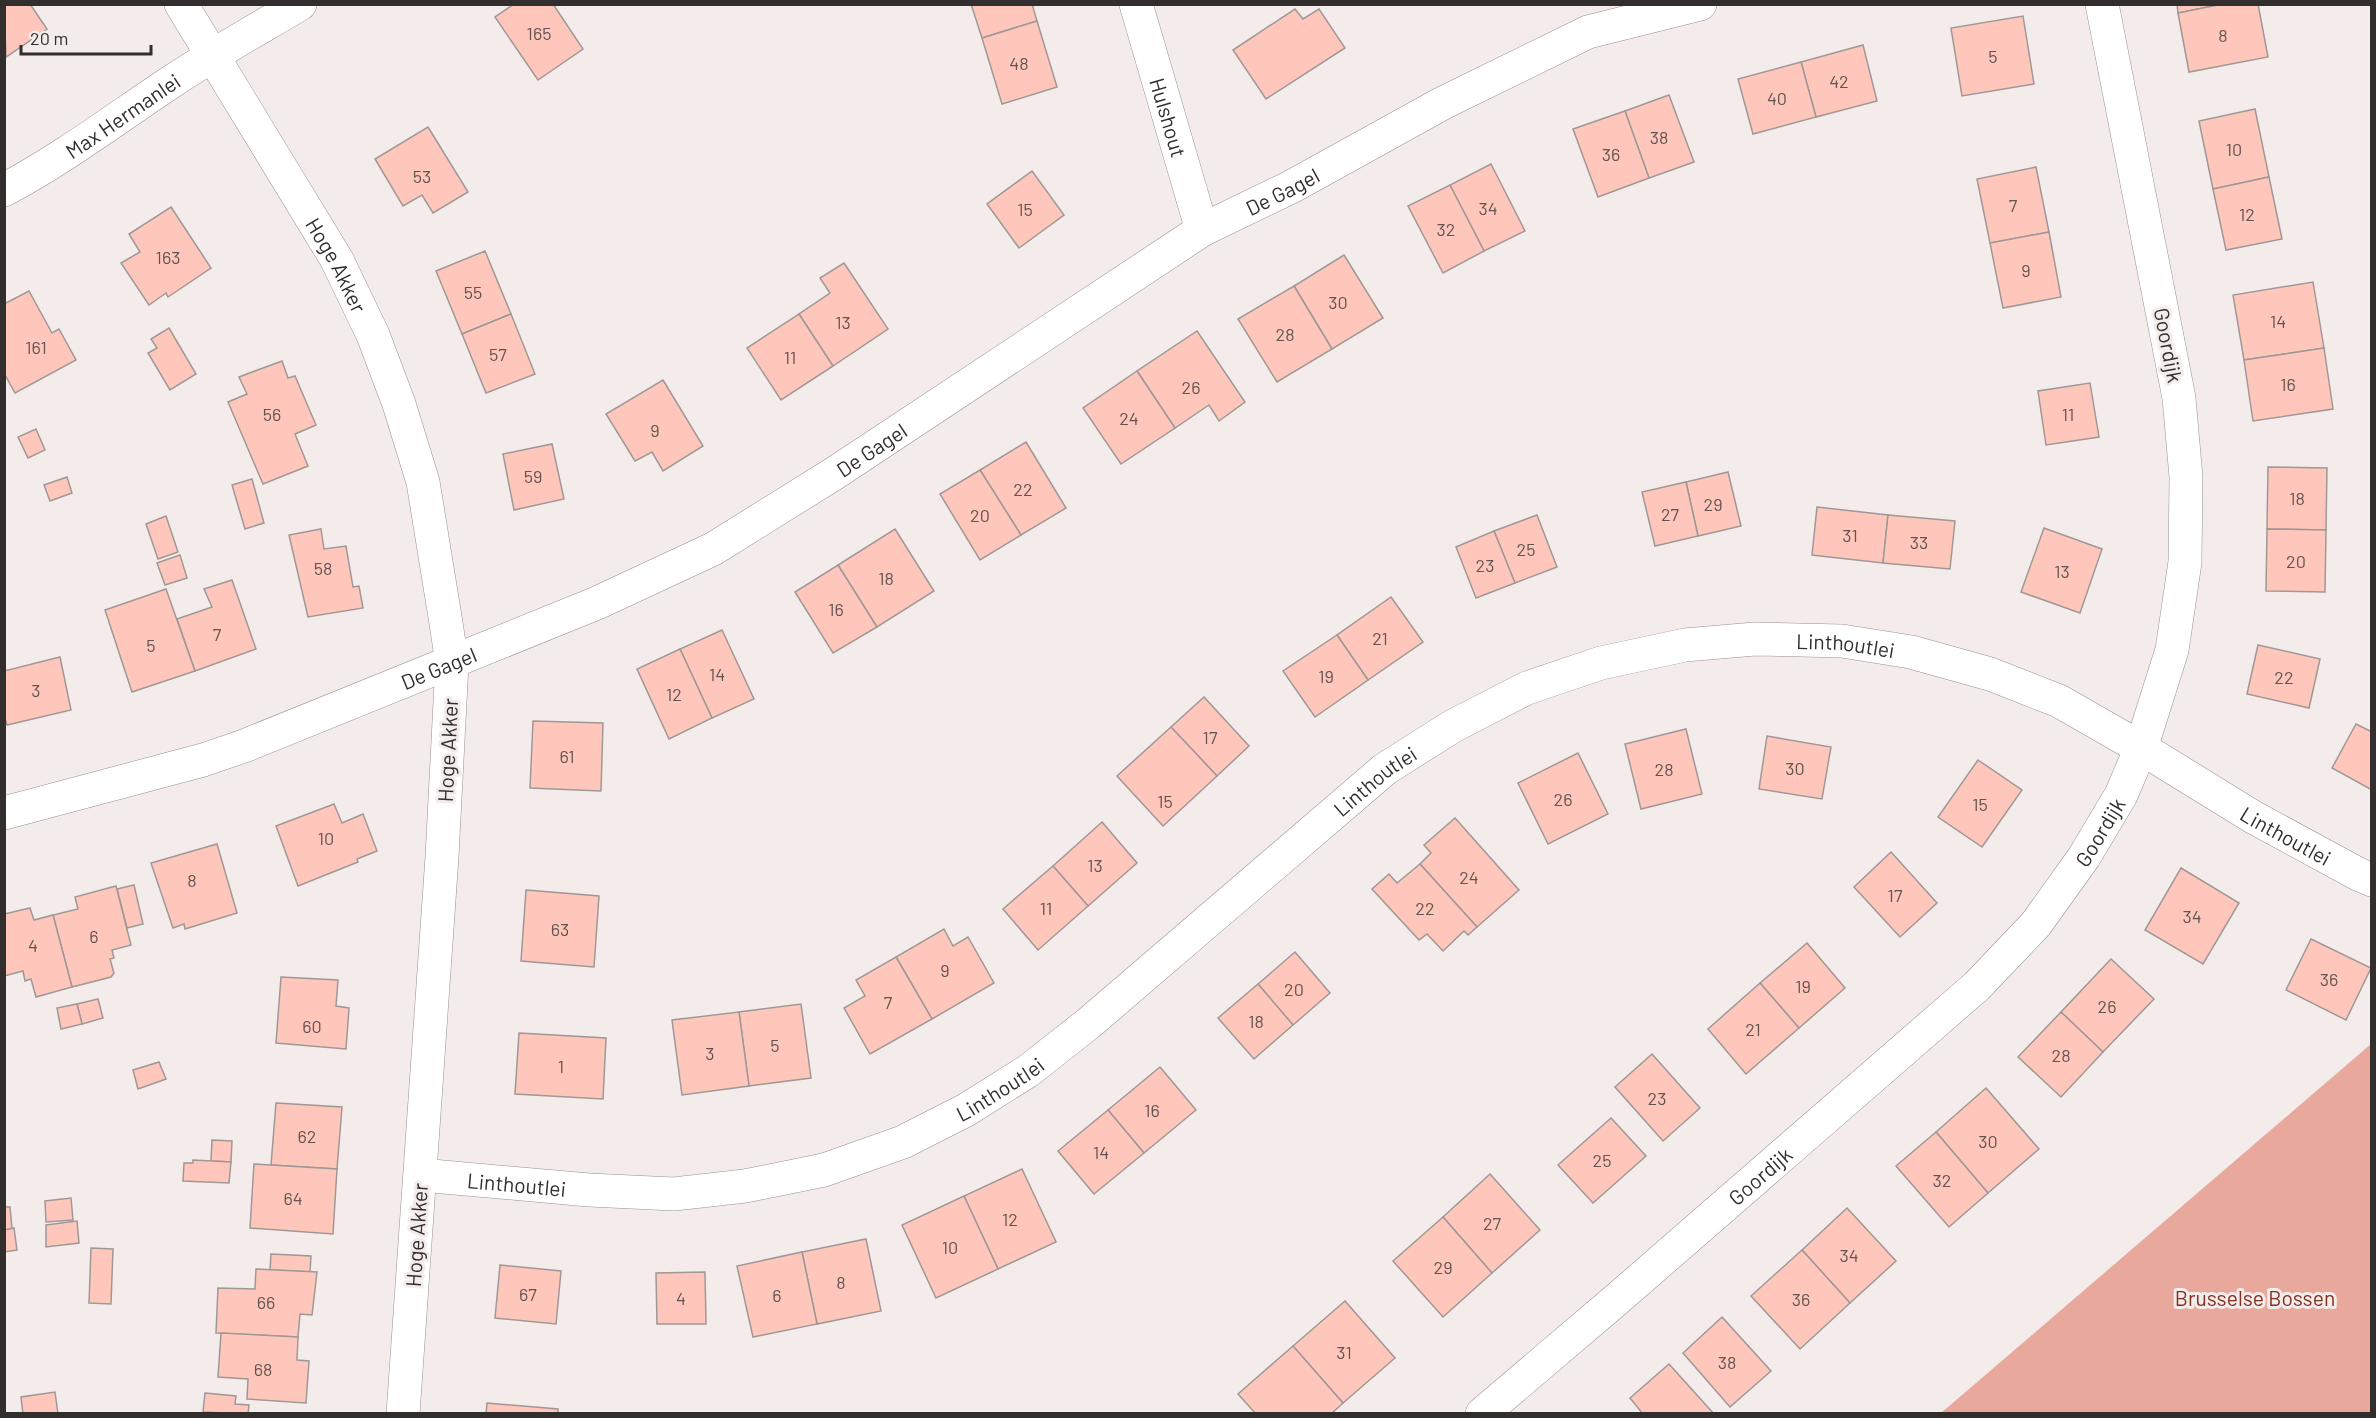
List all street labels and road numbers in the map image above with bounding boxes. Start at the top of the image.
street label: Max Hermanlei [60,67,184,163]
street label: Hulshout [1146,75,1193,160]
street label: De Gagel [1241,162,1323,220]
street label: Hoge Akker [301,213,373,316]
street label: Goordijk [2149,305,2189,385]
street label: De Gagel [831,417,911,481]
street label: Linthoutlei [1796,627,1897,662]
street label: De Gagel [397,641,480,694]
street label: Hoge Akker [432,697,462,803]
street label: Linthoutlei [1328,740,1421,821]
street label: Goordijk [2069,793,2129,871]
street label: Linthoutlei [2236,800,2336,870]
street label: Linthoutlei [951,1051,1048,1126]
street label: Goordijk [1723,1141,1796,1210]
street label: Linthoutlei [466,1167,567,1200]
street label: Hoge Akker [400,1182,432,1288]

